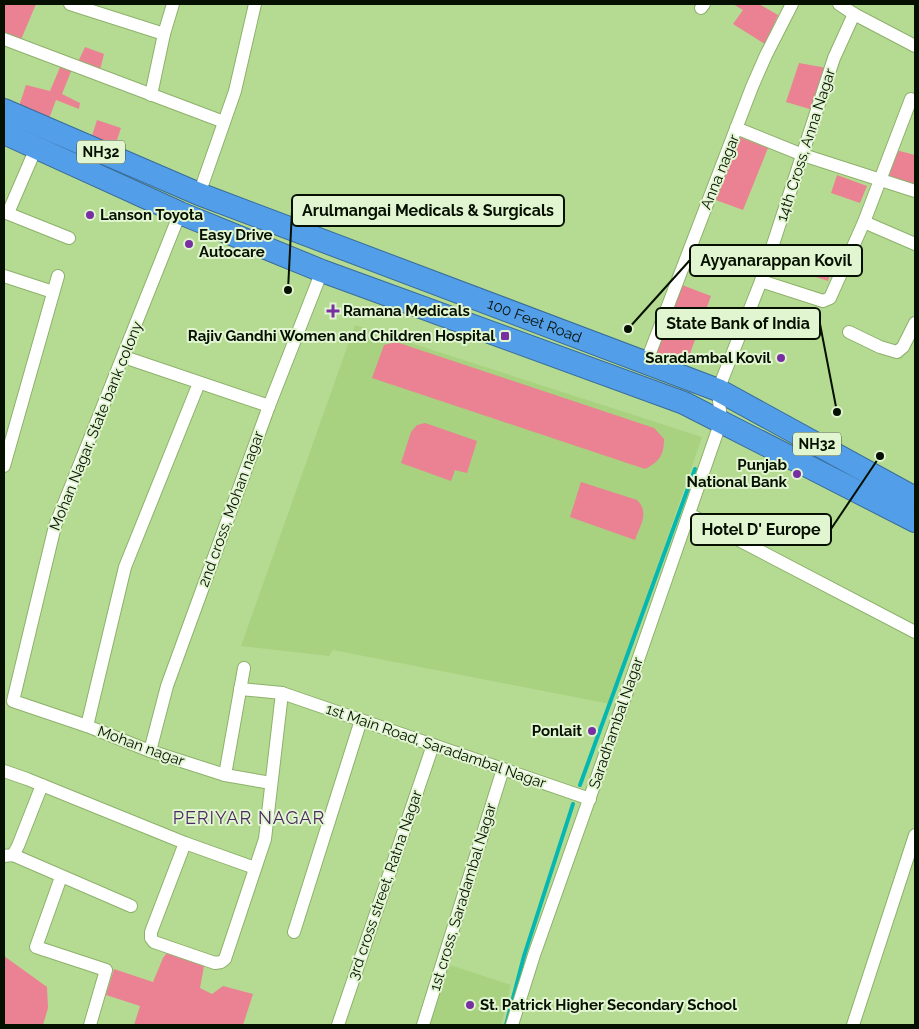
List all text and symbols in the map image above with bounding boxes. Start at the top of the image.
street label: 14th Cross, Anna Nagar [773,66,839,224]
street label: Anna nagar [697,131,743,212]
road number: NH32 [77,140,125,163]
callout: Arulmangai Medicals & Surgicals [292,195,564,226]
text: Arulmangai Medicals & Surgicals [302,201,554,220]
place label: Lanson Toyota [100,206,203,224]
marker: Lanson Toyota [84,209,96,221]
place label: Easy Drive Autocare [199,226,273,261]
marker: Easy Drive Autocare [183,238,195,250]
callout: Ayyanarappan Kovil [690,245,862,276]
text: Ayyanarappan Kovil [700,251,853,270]
street label: 100 Feet Road [485,295,584,347]
place label: Ramana Medicals [343,302,470,320]
marker: Ramana Medicals [327,305,339,317]
callout: State Bank of India [656,308,820,339]
text: State Bank of India [666,314,810,333]
street label: Mohan Nagar, State bank colony [46,319,146,533]
place label: Rajiv Gandhi Women and Children Hospital [188,327,495,345]
marker: Rajiv Gandhi Women and Children Hospital [499,330,511,342]
place label: Saradambal Kovil [645,349,771,367]
marker: Saradambal Kovil [775,352,787,364]
street label: 2nd cross, Mohan nagar [194,428,268,589]
road number: NH32 [793,432,841,456]
place label: Punjab National Bank [687,456,788,491]
marker: Punjab National Bank [791,468,803,480]
callout: Hotel D' Europe [691,514,831,545]
text: Hotel D' Europe [701,520,821,539]
street label: Saradhambal Nagar [585,654,647,791]
street label: 1st Main Road, Saradambal Nagar [323,700,549,793]
street label: Mohan nagar [95,722,188,770]
place label: Ponlait [532,722,582,740]
marker: Ponlait [586,725,598,737]
street label: 3rd cross street, Ratna Nagar [344,787,426,982]
street label: 1st cross, Saradambal Nagar [426,800,500,993]
district label: PERIYAR NAGAR [173,807,325,828]
place label: St. Patrick Higher Secondary School [480,996,737,1014]
marker: St. Patrick Higher Secondary School [464,999,476,1011]

